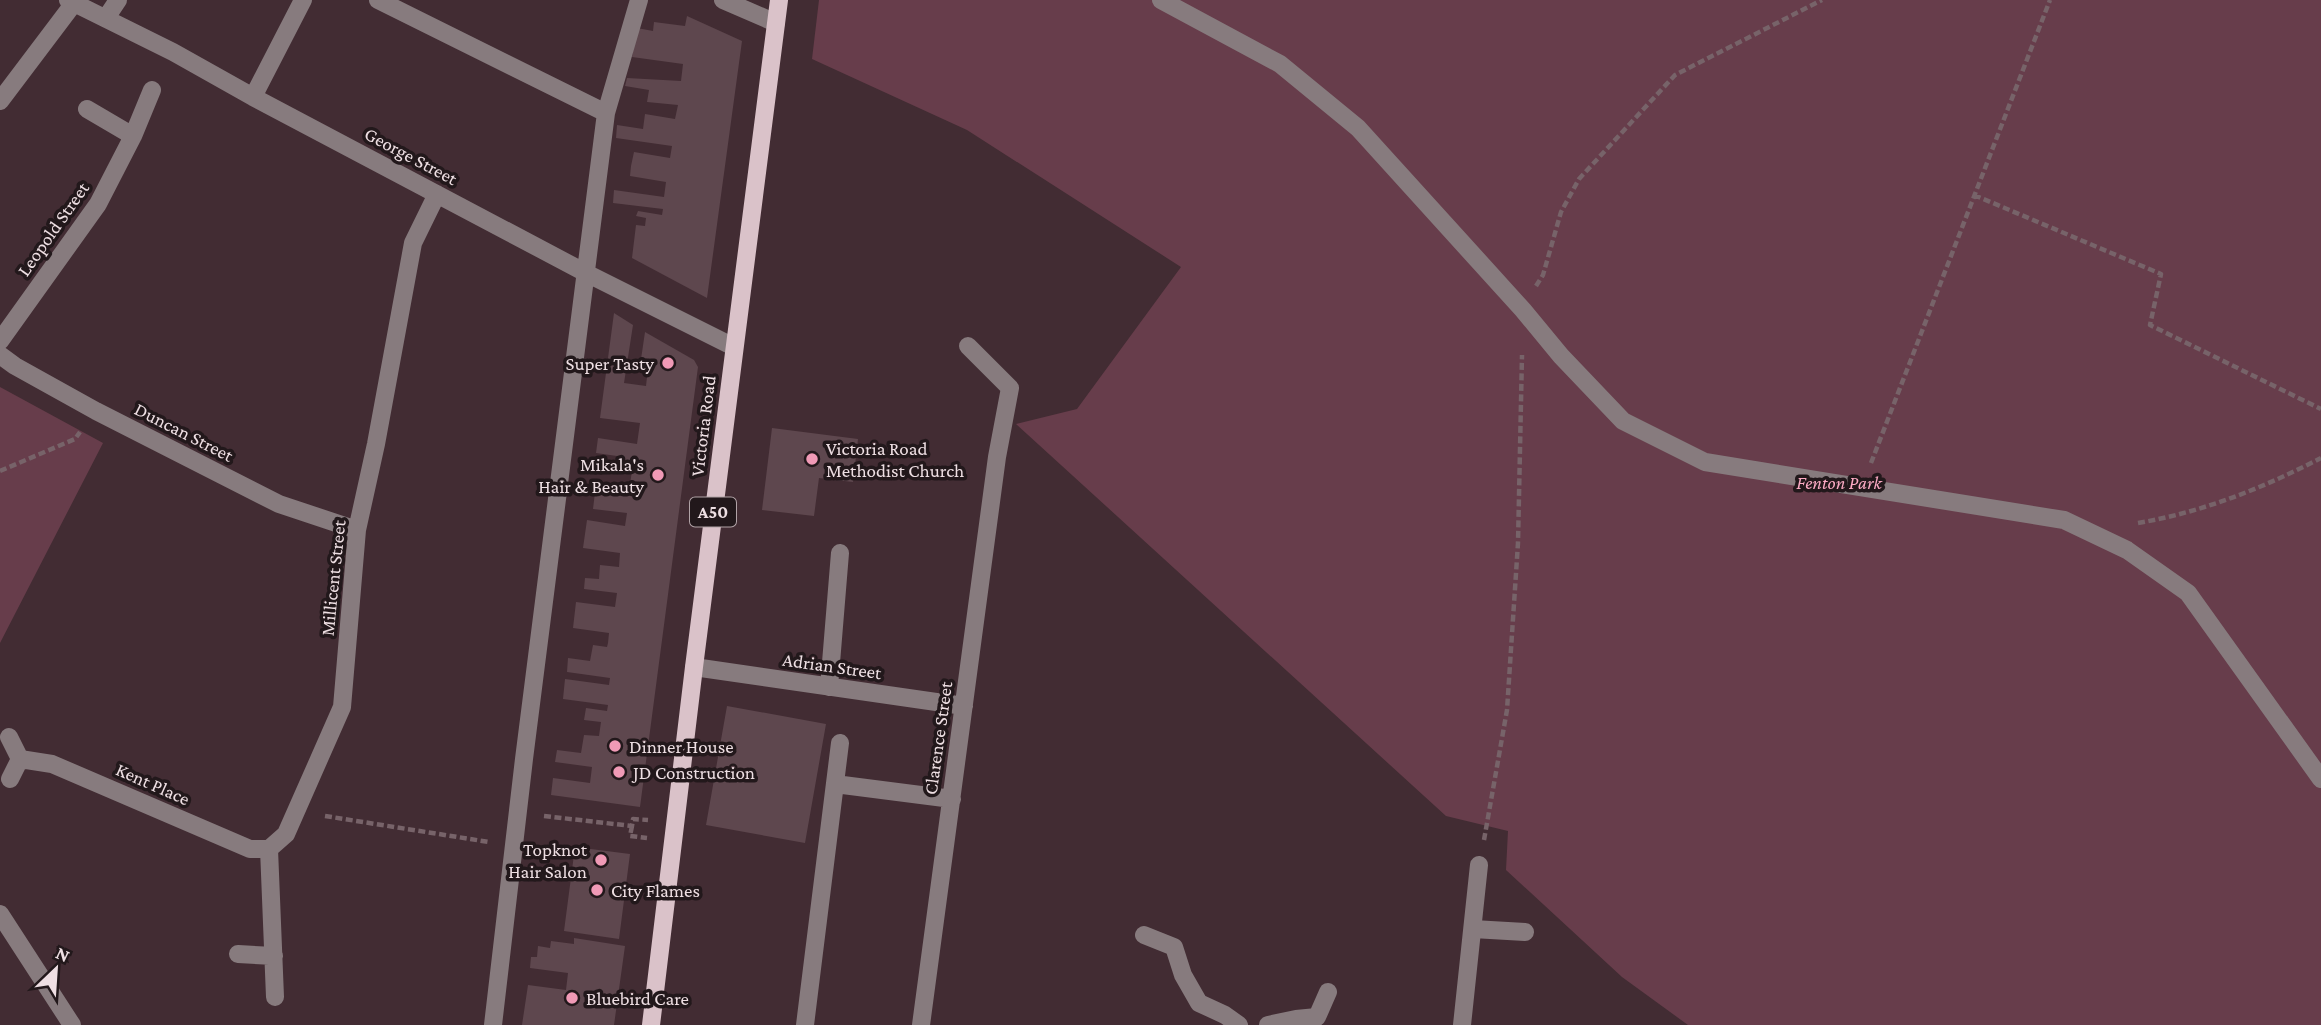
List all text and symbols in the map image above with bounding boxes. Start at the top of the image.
street label: George Street [361,123,461,189]
street label: Leopold Street [13,177,93,280]
place label: Super Tasty [566,353,654,374]
marker: Super Tasty [660,355,676,371]
street label: Victoria Road [686,374,720,478]
street label: Duncan Street [131,398,237,466]
place label: Victoria Road Methodist Church [826,438,964,481]
marker: Victoria Road Methodist Church [804,451,820,467]
place label: Mikala's Hair & Beauty [538,454,644,497]
marker: Mikala's Hair & Beauty [650,467,666,483]
park label: Fenton Park [1796,472,1882,493]
road number: A50 [690,498,736,526]
street label: Millicent Street [316,518,350,637]
street label: Adrian Street [781,649,883,683]
street label: Clarence Street [920,679,956,796]
place label: Dinner House [629,736,733,757]
marker: Dinner House [607,738,623,754]
street label: Kent Place [113,758,193,810]
place label: JD Construction [631,762,755,783]
marker: JD Construction [611,764,627,780]
place label: Topknot Hair Salon [508,839,588,882]
marker: Topknot Hair Salon [593,852,609,868]
place label: City Flames [611,880,700,901]
marker: City Flames [589,882,605,898]
north arrow [21,934,91,1004]
text: N [53,942,73,966]
place label: Bluebird Care [586,988,689,1009]
marker: Bluebird Care [564,990,580,1006]

